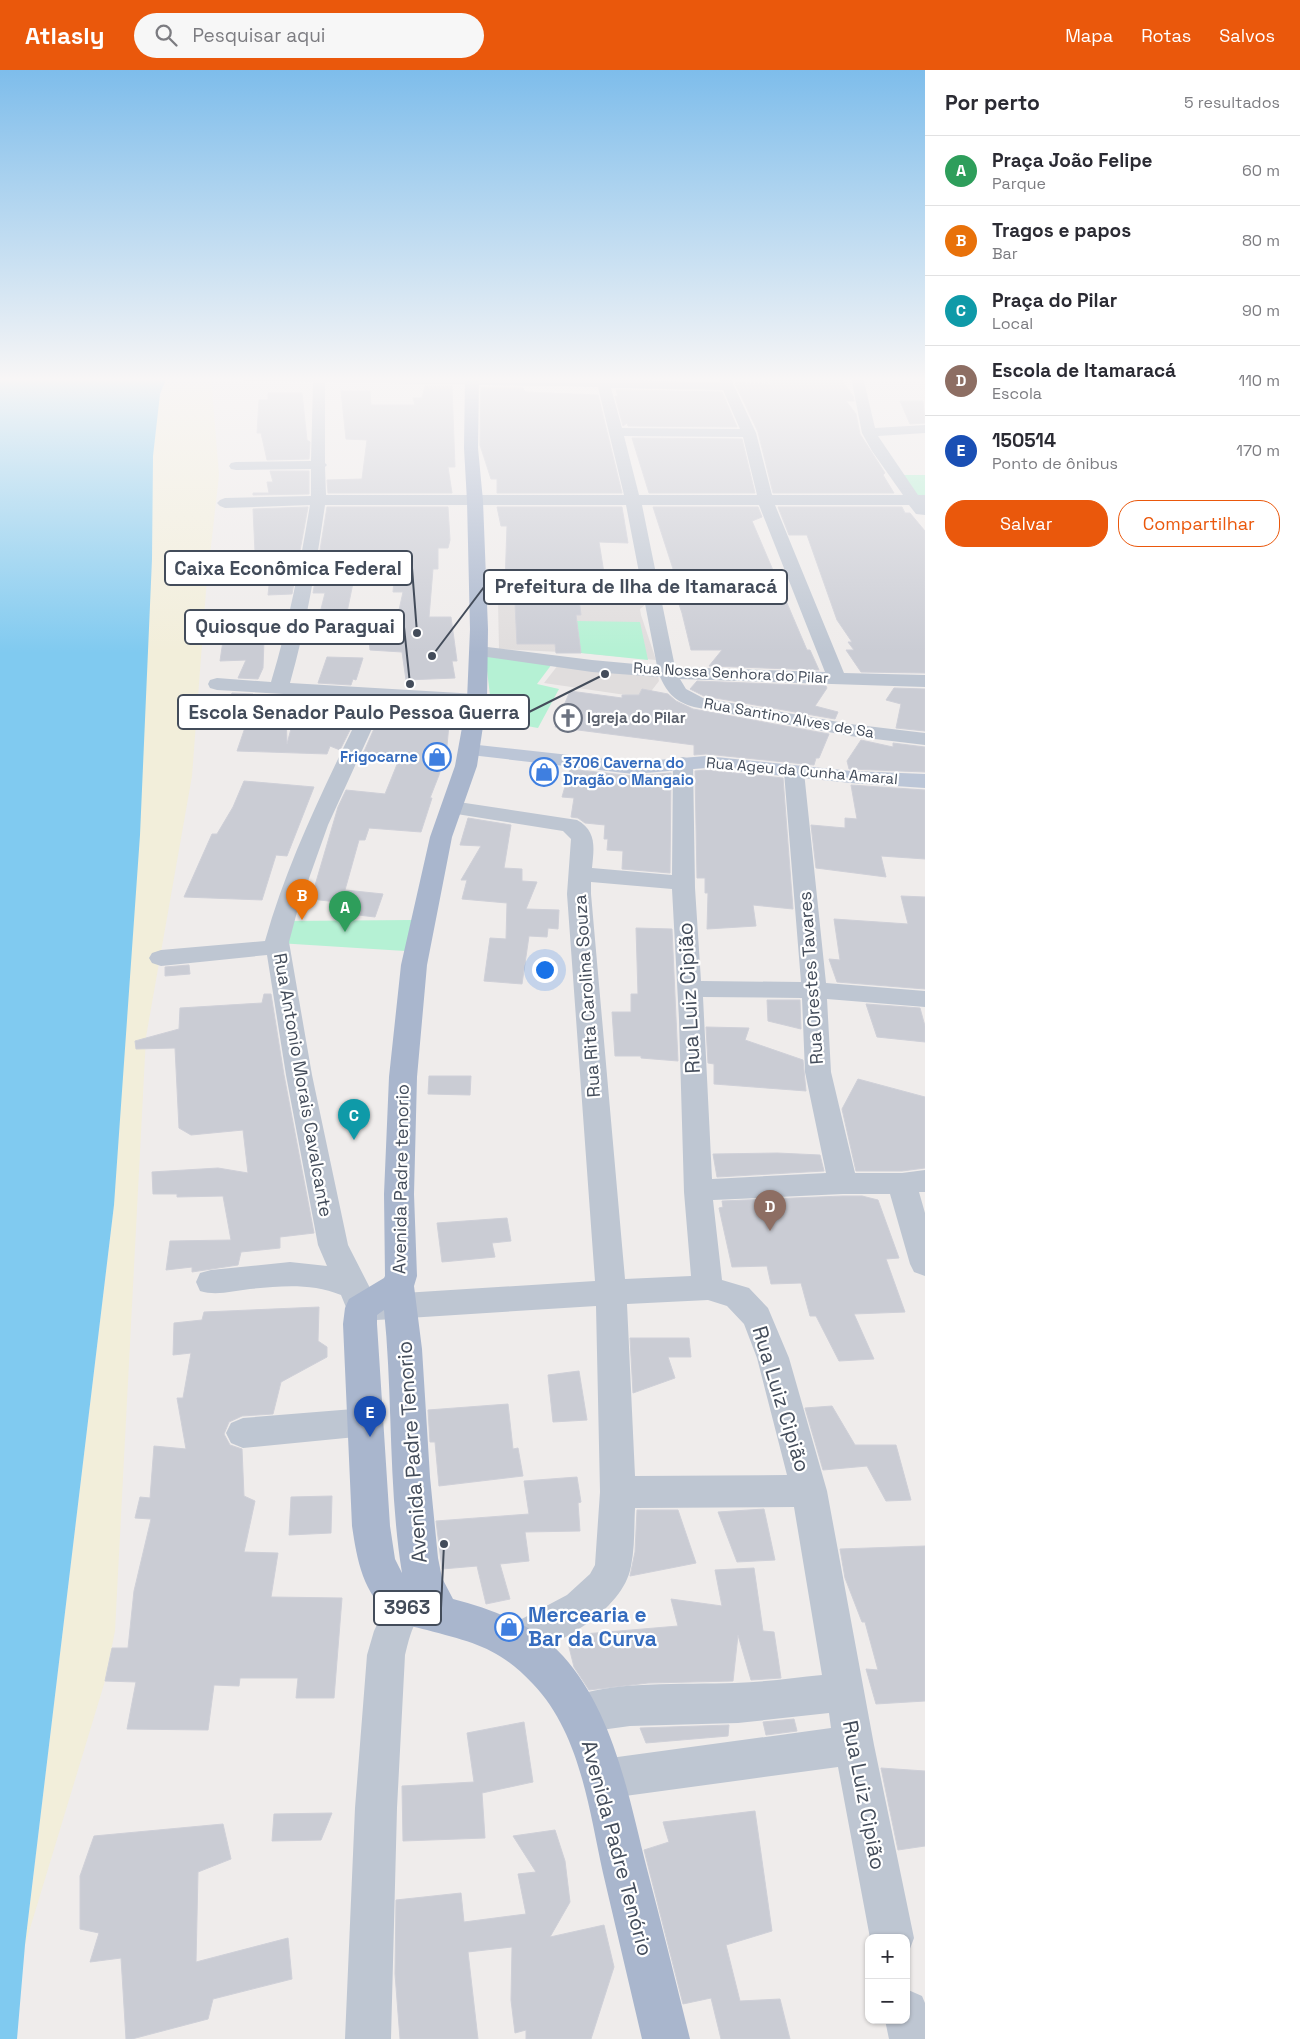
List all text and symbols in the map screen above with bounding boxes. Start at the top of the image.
search box [134,13,484,58]
text: Atlasly [25,20,104,51]
icon: search [152,21,180,49]
text: Pesquisar aqui [192,23,325,48]
text: Mapa [1065,24,1113,47]
text: Rotas [1141,24,1191,47]
text: Salvos [1219,24,1275,47]
text: Por perto [945,89,1040,116]
text: 5 resultados [1184,92,1280,113]
text: Praça João Felipe [992,148,1152,173]
text: A [956,160,966,181]
text: 60 m [1242,160,1280,181]
text: Parque [992,173,1046,194]
text: Tragos e papos [992,218,1131,243]
text: B [956,230,966,251]
text: 80 m [1242,230,1280,251]
text: Bar [992,243,1018,264]
text: Praça do Pilar [992,288,1117,313]
text: C [956,300,966,321]
text: 90 m [1242,300,1280,321]
text: Local [992,313,1033,334]
text: Escola de Itamaracá [992,358,1176,383]
text: D [956,370,966,391]
text: 110 m [1238,370,1280,391]
text: Escola [992,383,1042,404]
text: 150514 [992,428,1056,453]
text: E [957,440,965,461]
text: 170 m [1236,440,1280,461]
text: Ponto de ônibus [992,453,1118,474]
button: Salvar [945,500,1108,547]
button: Compartilhar [1118,500,1280,547]
callout: Caixa Econômica Federal [165,551,412,585]
text: Caixa Econômica Federal [174,556,402,581]
callout: Prefeitura de Ilha de Itamaracá [484,570,787,604]
text: Prefeitura de Ilha de Itamaracá [495,574,777,599]
callout: Quiosque do Paraguai [185,610,404,644]
text: Quiosque do Paraguai [195,614,395,639]
street label: Rua Nossa Senhora do Pilar [633,658,830,687]
street label: Rua Santino Alves de Sa [703,693,876,742]
callout: Escola Senador Paulo Pessoa Guerra [178,695,529,729]
text: Escola Senador Paulo Pessoa Guerra [189,700,520,725]
church icon: Igreja do Pilar [553,703,583,733]
place label: Igreja do Pilar [587,708,686,727]
shop icon: Frigocarne [422,742,452,772]
place label: Frigocarne [340,747,418,766]
place label: 3706 Caverna do Dragão o Mangaio [563,753,694,789]
street label: Rua Ageu da Cunha Amaral [705,753,899,788]
shop icon: 3706 Caverna do Dragão o Mangaio [529,757,559,787]
pin: B [286,879,318,920]
pin: A [329,891,361,932]
street label: Rua Orestes Tavares [793,891,828,1065]
street label: Rua Rita Carolina Souza [568,894,605,1098]
street label: Rua Luiz Cipião [671,922,706,1074]
street label: Rua Antonio Morais Cavalcante [269,951,338,1219]
your location [532,957,558,983]
street label: Avenida Padre tenorio [387,1084,414,1274]
pin: C [338,1099,370,1140]
pin: D [754,1190,786,1231]
street label: Rua Luiz Cipião [746,1323,817,1475]
street label: Avenida Padre Tenorio [390,1340,433,1564]
pin: E [354,1396,386,1437]
callout: 3963 [374,1591,441,1625]
text: 3963 [384,1595,430,1620]
place label: Mercearia e Bar da Curva [528,1601,657,1652]
shop icon: Mercearia e Bar da Curva [494,1612,524,1642]
street label: Rua Luiz Cipião [837,1718,892,1872]
street label: Avenida Padre Tenório [576,1737,659,1959]
map controls [865,1934,910,2024]
button: + [865,1934,910,1979]
button: − [865,1979,910,2024]

